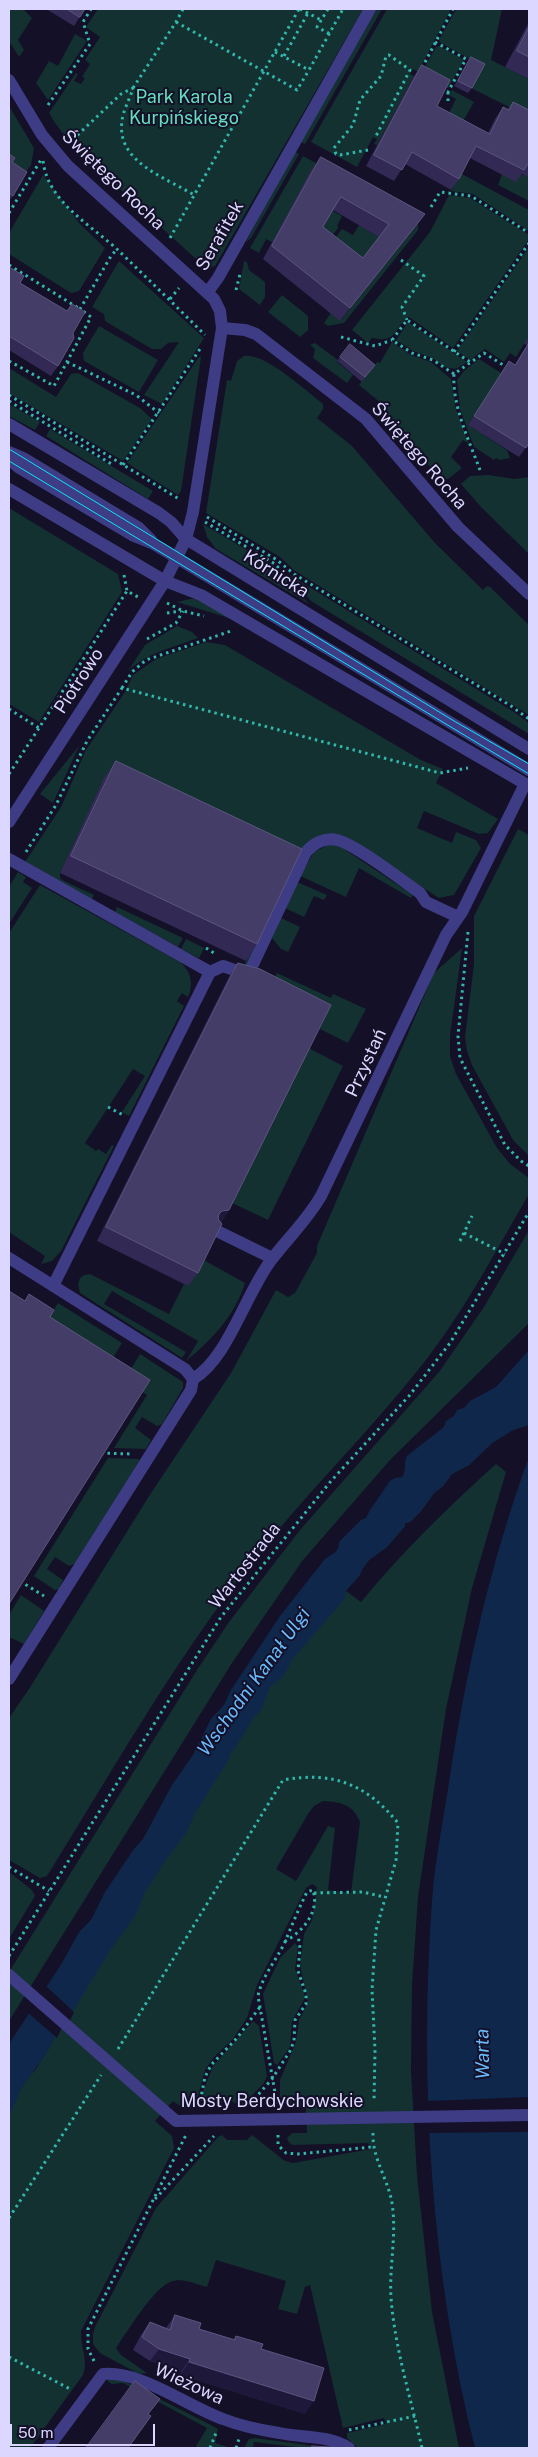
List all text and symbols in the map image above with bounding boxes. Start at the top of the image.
park label: Park Karola Kurpińskiego [129,86,239,128]
street label: Świętego Rocha [57,125,169,235]
street label: Serafitek [191,197,249,275]
street label: Świętego Rocha [367,398,471,514]
street label: Kórnicka [239,545,313,603]
street label: Piotrowo [50,644,108,718]
street label: Przystań [341,1025,391,1101]
street label: Wartostrada [205,1519,285,1613]
water label: Wschodni Kanał Ulgi [193,1604,315,1760]
water label: Warta [471,2028,495,2080]
street label: Mosty Berdychowskie [180,2090,364,2112]
street label: Wieżowa [151,2359,227,2409]
scale bar [12,2414,158,2446]
text: 50 m [18,2424,53,2441]

